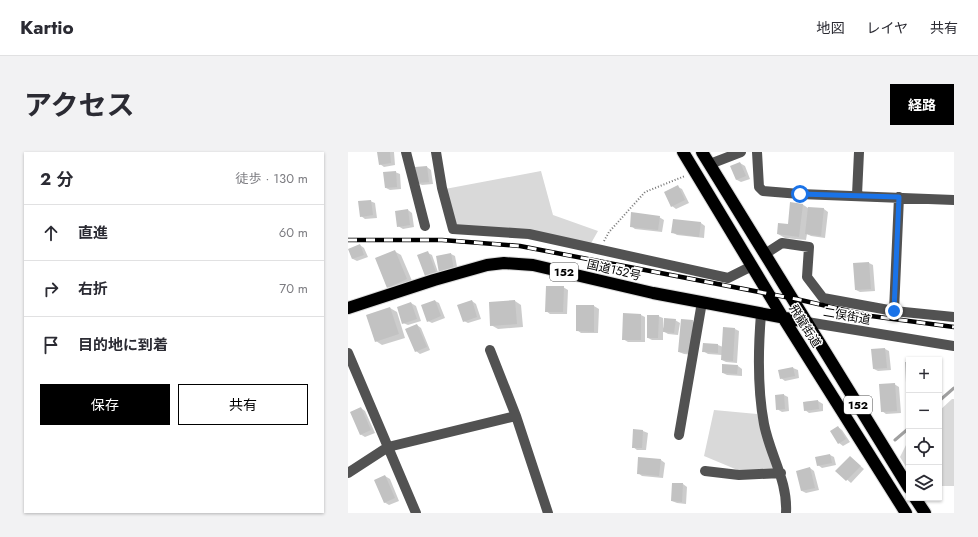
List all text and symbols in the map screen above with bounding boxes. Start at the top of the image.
text: Kartio [20,14,74,41]
text: 地図 [816,18,844,38]
text: レイヤ [866,18,908,38]
text: 共有 [930,18,958,38]
button: 経路 [890,84,954,125]
text: アクセス [24,85,135,126]
text: 2 分 [40,167,73,191]
text: 徒歩 · 130 m [236,169,308,188]
route start [791,185,809,203]
icon: ahead [40,222,62,244]
text: 直進 [78,222,108,244]
text: 60 m [279,223,308,242]
street label: 国道152号 [585,255,643,285]
road number: 152 [550,263,578,281]
icon: right [40,278,62,300]
text: 右折 [78,278,108,300]
text: 70 m [279,279,308,298]
street label: 飛龍街道 [785,301,825,351]
route end [885,302,903,320]
street label: 二俣街道 [822,303,872,329]
icon: arrive [40,334,62,356]
text: 目的地に到着 [78,334,168,356]
map controls [906,357,942,501]
button: + [906,357,942,393]
button: 保存 [40,384,170,425]
button: 共有 [178,384,308,425]
button: − [906,393,942,429]
road number: 152 [844,396,872,414]
button: locate [906,429,942,465]
button: layers [906,465,942,501]

